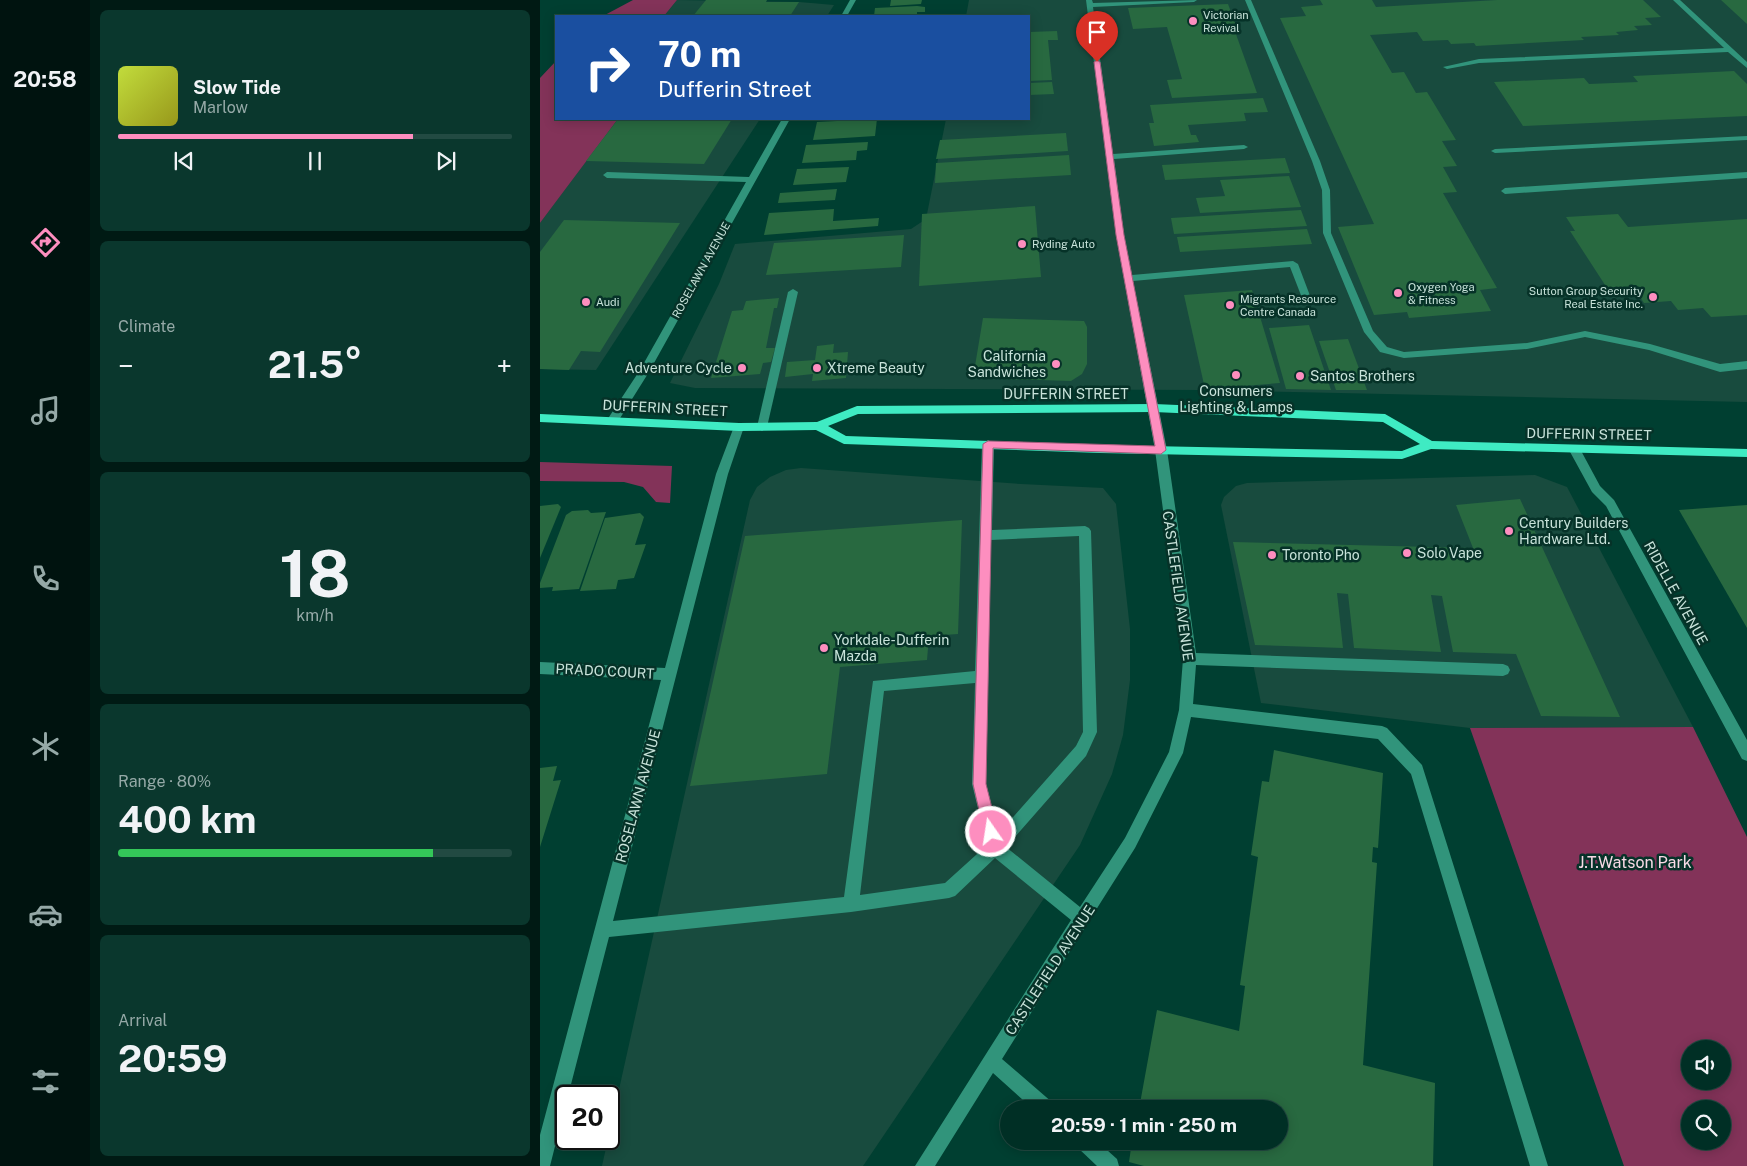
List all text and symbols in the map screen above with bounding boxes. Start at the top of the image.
place label: Victorian Revival [1203,9,1249,34]
pin [1076,11,1118,62]
marker: Victorian Revival [1187,15,1199,27]
icon: arrive [1083,18,1111,46]
text: 70 m [658,34,741,75]
icon: right [575,35,640,100]
text: 20:58 [13,66,77,92]
text: Slow Tide [193,76,281,98]
text: Dufferin Street [658,76,812,102]
text: Marlow [193,98,248,117]
icon: previous [170,147,198,175]
icon: pause [301,147,329,175]
icon: next [432,147,460,175]
street label: ROSELAWN AVENUE [670,220,732,320]
icon: directions [28,225,63,260]
marker: Ryding Auto [1016,238,1028,250]
place label: Ryding Auto [1032,238,1095,250]
place label: Oxygen Yoga & Fitness [1408,281,1475,306]
place label: Sutton Group Security Real Estate Inc. [1529,285,1643,310]
marker: Oxygen Yoga & Fitness [1392,287,1404,299]
marker: Sutton Group Security Real Estate Inc. [1647,291,1659,303]
place label: Migrants Resource Centre Canada [1240,293,1336,318]
marker: Audi [580,296,592,308]
place label: Audi [596,296,619,308]
marker: Migrants Resource Centre Canada [1224,299,1236,311]
text: Climate [118,317,175,336]
text: 21.5° [268,342,362,387]
place label: California Sandwiches [968,348,1046,380]
text: − [118,349,134,382]
text: + [496,349,512,382]
marker: California Sandwiches [1050,358,1062,370]
place label: Adventure Cycle [625,360,732,376]
place label: Xtreme Beauty [827,360,925,376]
marker: Adventure Cycle [736,362,748,374]
marker: Xtreme Beauty [811,362,823,374]
place label: Santos Brothers [1310,368,1415,384]
marker: Consumers Lighting & Lamps [1230,369,1242,381]
marker: Santos Brothers [1294,370,1306,382]
place label: Consumers Lighting & Lamps [1179,383,1293,415]
street label: DUFFERIN STREET [1003,386,1129,402]
icon: music [28,393,63,428]
street label: DUFFERIN STREET [602,397,728,419]
street label: DUFFERIN STREET [1526,425,1652,443]
street label: CASTLEFIELD AVENUE [1160,510,1196,662]
place label: Century Builders Hardware Ltd. [1519,515,1628,547]
marker: Century Builders Hardware Ltd. [1503,525,1515,537]
text: 18 [279,535,351,612]
street label: RIDELLE AVENUE [1641,539,1711,647]
place label: Solo Vape [1417,545,1482,561]
place label: Toronto Pho [1282,547,1360,563]
marker: Solo Vape [1401,547,1413,559]
marker: Toronto Pho [1266,549,1278,561]
icon: phone [28,561,63,596]
text: km/h [296,606,334,625]
place label: Yorkdale-Dufferin Mazda [834,632,949,664]
marker: Yorkdale-Dufferin Mazda [818,642,830,654]
street label: PRADO COURT [555,660,655,682]
street label: ROSELAWN AVENUE [613,728,663,864]
icon: climate [28,729,63,764]
text: Range · 80% [118,772,211,791]
text: 400 km [118,797,256,842]
position arrow [964,805,1016,857]
park label: J.T.Watson Park [1578,853,1692,872]
icon: car [28,897,63,932]
street label: CASTLEFIELD AVENUE [1002,902,1098,1038]
text: Arrival [118,1011,167,1030]
text: 20:59 [118,1036,228,1081]
map controls [1681,1040,1731,1150]
button: sound [1681,1040,1731,1090]
icon: filters [28,1064,63,1099]
speed limit sign: 20 [555,1085,620,1150]
button: search [1681,1100,1731,1150]
text: 20:59 · 1 min · 250 m [1051,1114,1237,1136]

